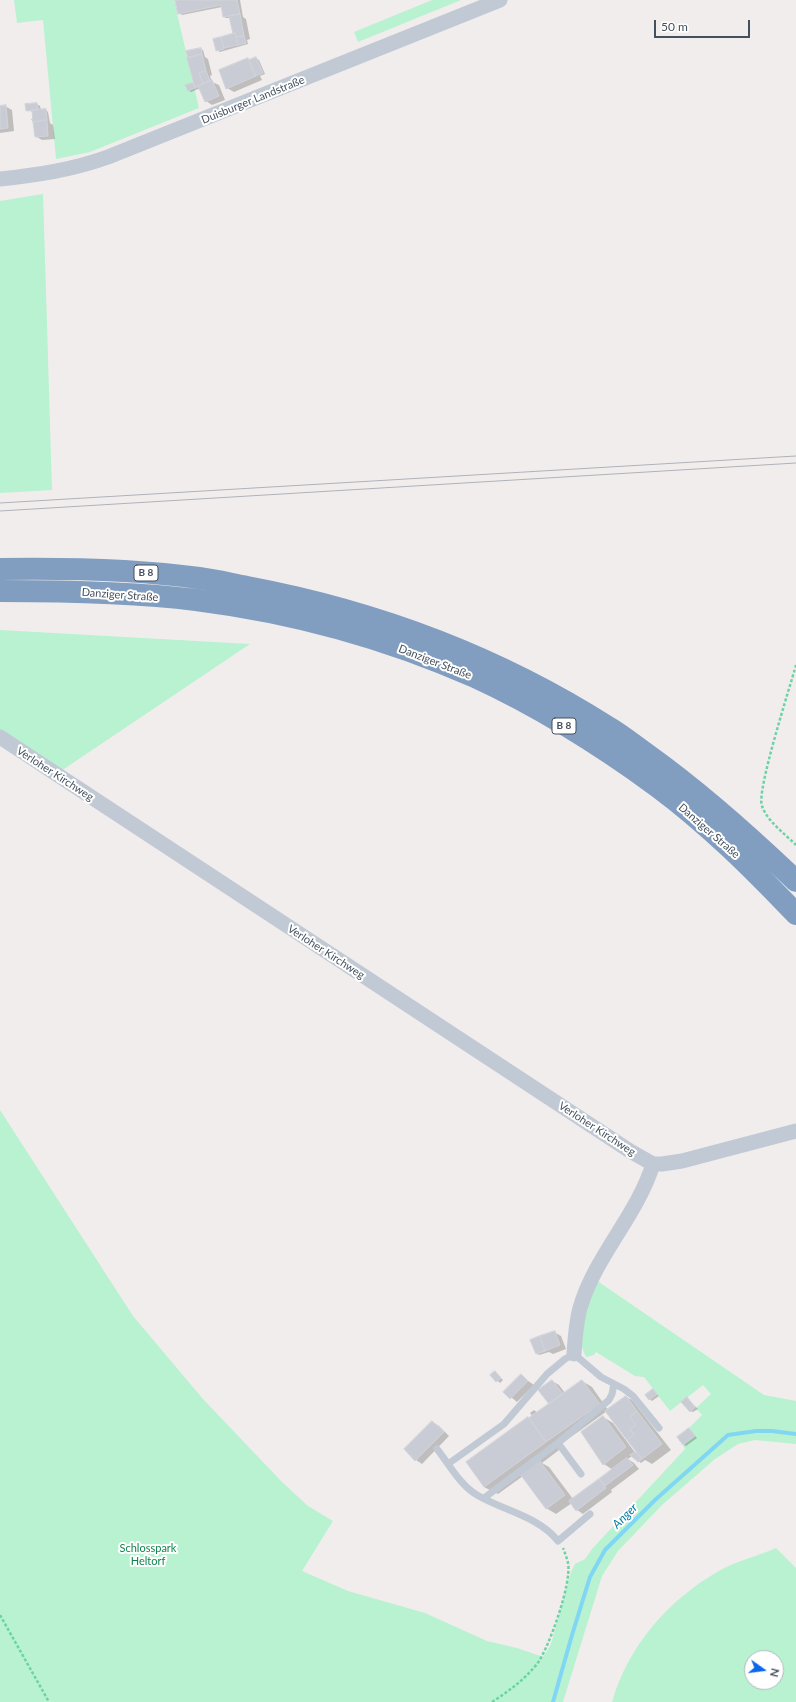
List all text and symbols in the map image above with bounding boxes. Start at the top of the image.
scale bar [656,12,752,38]
text: 50 m [661,19,688,34]
street label: Duisburger Landstraße [200,73,306,127]
road number: B 8 [134,565,158,581]
street label: Danziger Straße [81,586,159,604]
street label: Danziger Straße [397,642,473,682]
road number: B 8 [552,718,576,734]
street label: Verloher Kirchweg [14,744,96,804]
street label: Danziger Straße [676,801,742,861]
street label: Verloher Kirchweg [285,922,367,982]
street label: Verloher Kirchweg [556,1099,638,1159]
water label: Anger [609,1500,641,1532]
park label: Schlosspark Heltorf [120,1541,176,1567]
north arrow [744,1650,784,1690]
text: N [768,1667,782,1678]

